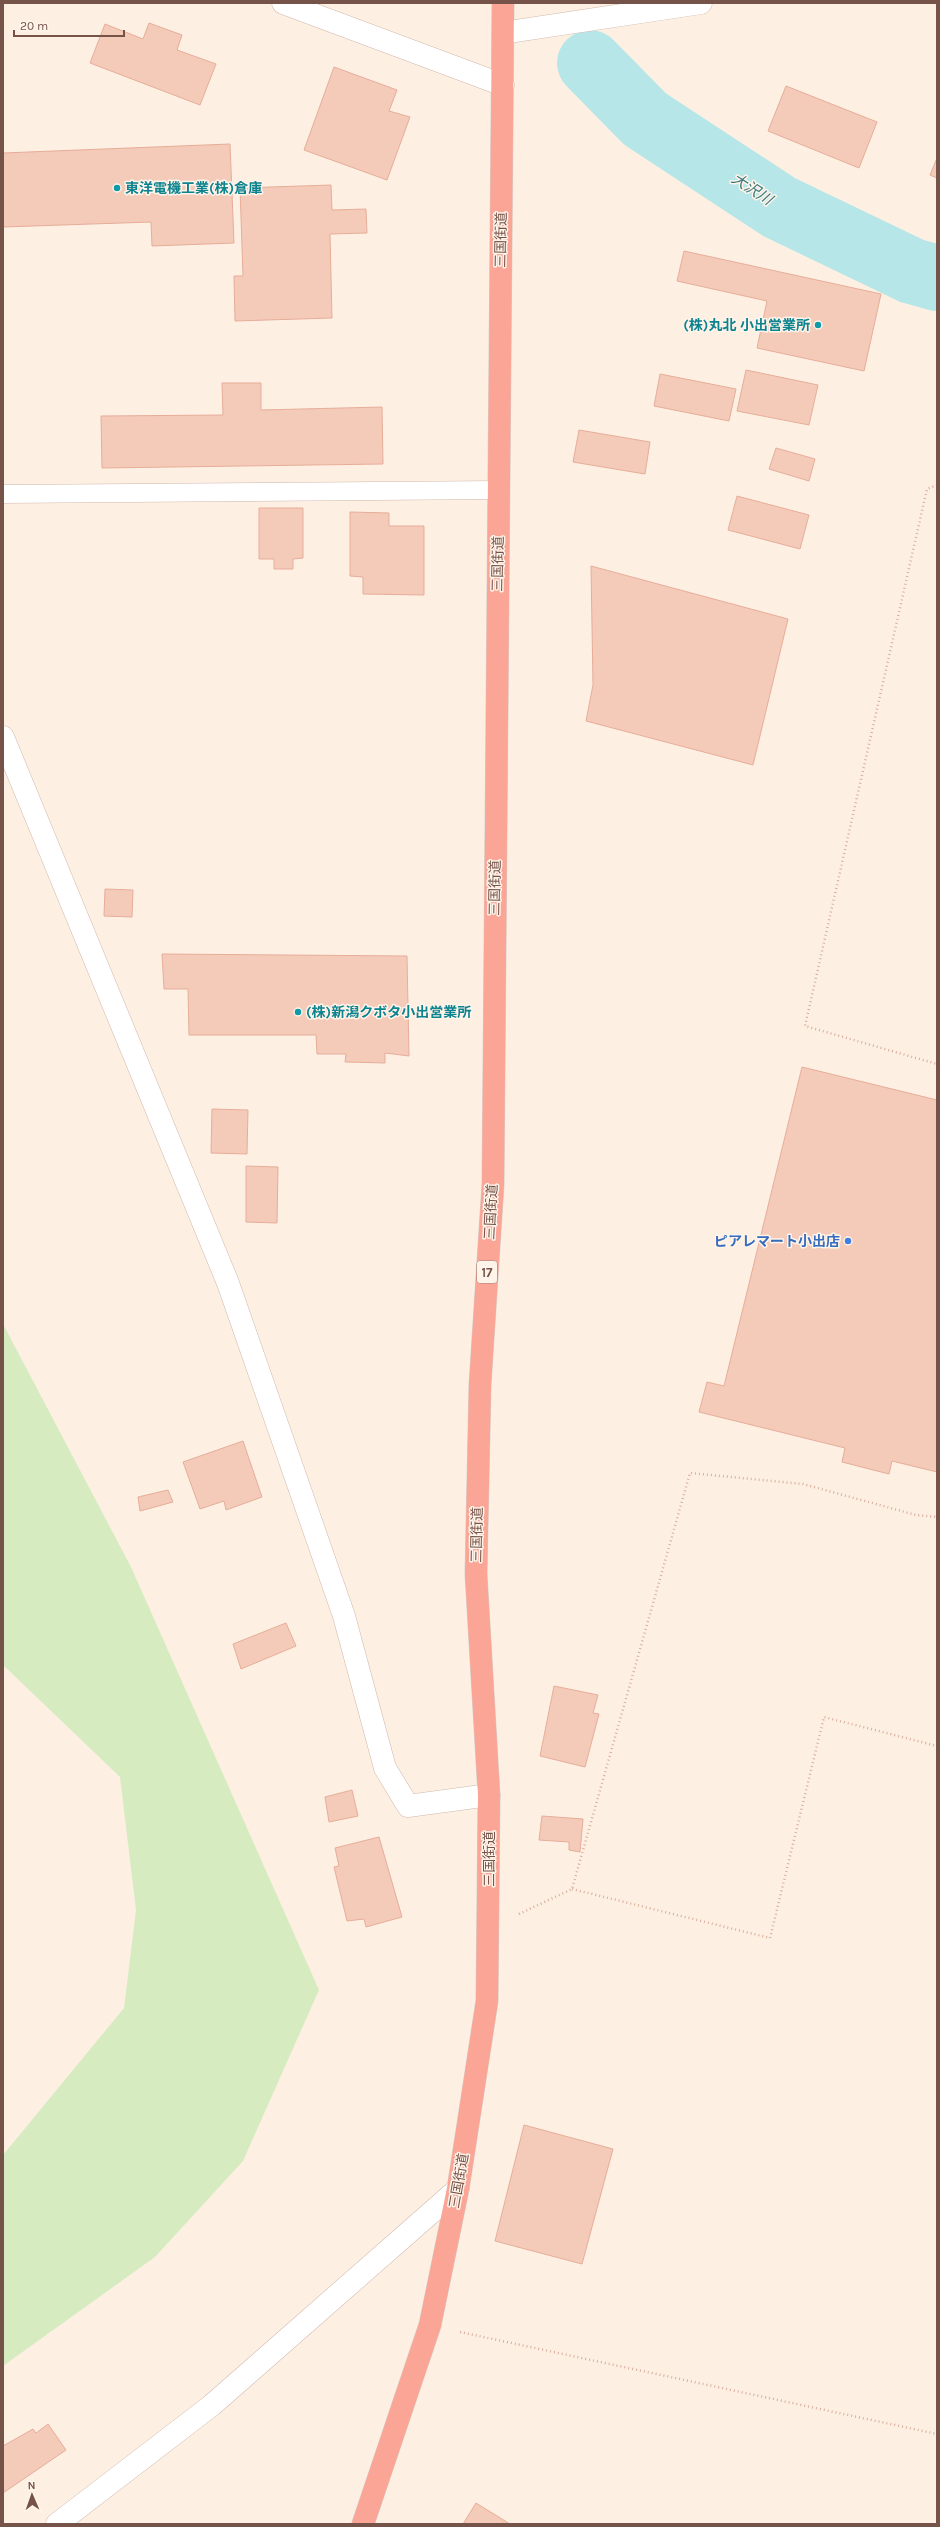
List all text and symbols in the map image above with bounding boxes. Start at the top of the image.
scale bar [14,12,124,38]
text: 20 m [20,19,48,33]
water label: 大沢川 [728,169,777,210]
place label: 東洋電機工業(株)倉庫 [125,180,262,197]
marker: 東洋電機工業(株)倉庫 [112,183,122,193]
street label: 三国街道 [492,212,510,268]
place label: (株)丸北 小出営業所 [683,317,810,334]
marker: (株)丸北 小出営業所 [813,320,823,330]
street label: 三国街道 [489,536,507,592]
street label: 三国街道 [486,860,504,916]
place label: (株)新潟クボタ小出営業所 [306,1004,471,1021]
marker: (株)新潟クボタ小出営業所 [293,1007,303,1017]
street label: 三国街道 [481,1184,501,1240]
place label: ピアレマート小出店 [714,1233,840,1250]
marker: ピアレマート小出店 [843,1236,853,1246]
road number: 17 [477,1261,497,1283]
street label: 三国街道 [468,1507,486,1563]
street label: 三国街道 [481,1831,498,1887]
street label: 三国街道 [446,2152,472,2210]
north arrow [12,2475,52,2515]
text: N [27,2479,36,2492]

